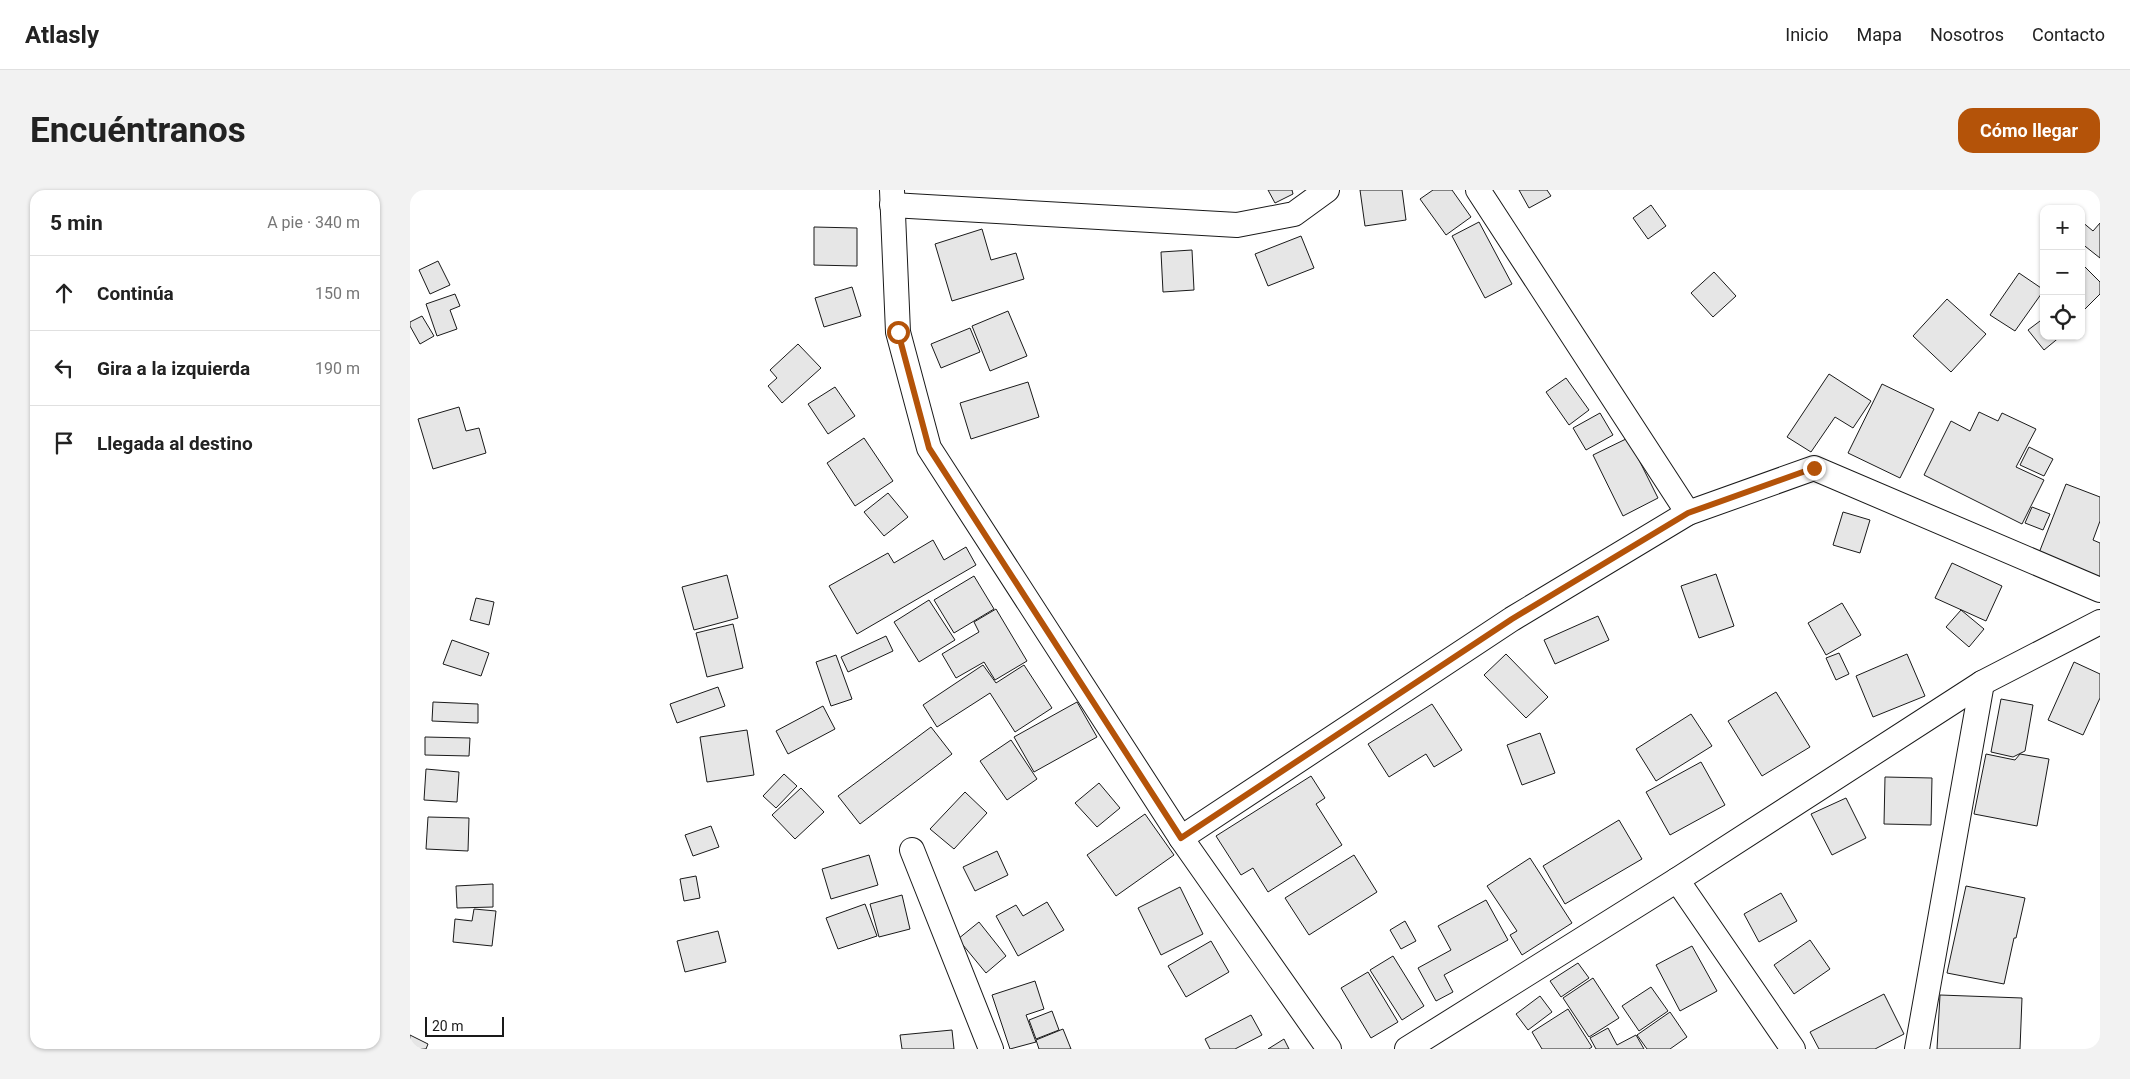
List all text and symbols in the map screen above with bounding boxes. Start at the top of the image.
text: Atlasly [25,21,99,49]
text: Inicio [1785,24,1829,45]
text: Mapa [1857,24,1902,45]
text: Nosotros [1930,24,2004,45]
text: Contacto [2032,24,2105,45]
button: Cómo llegar [1958,108,2100,153]
text: Encuéntranos [30,110,246,151]
map controls [2040,205,2085,340]
button: + [2040,205,2085,250]
text: 5 min [50,211,103,235]
text: A pie · 340 m [267,213,360,232]
button: − [2040,250,2085,295]
icon: ahead [50,279,78,307]
text: Continúa [97,282,174,305]
text: 150 m [315,284,360,303]
button: locate [2040,295,2085,340]
route start [887,321,910,344]
icon: left [50,354,78,382]
text: Gira a la izquierda [97,357,250,380]
text: 190 m [315,359,360,378]
icon: arrive [50,429,78,457]
text: Llegada al destino [97,432,253,455]
route end [1803,457,1826,480]
scale bar [425,1014,504,1037]
text: 20 m [432,1018,464,1034]

